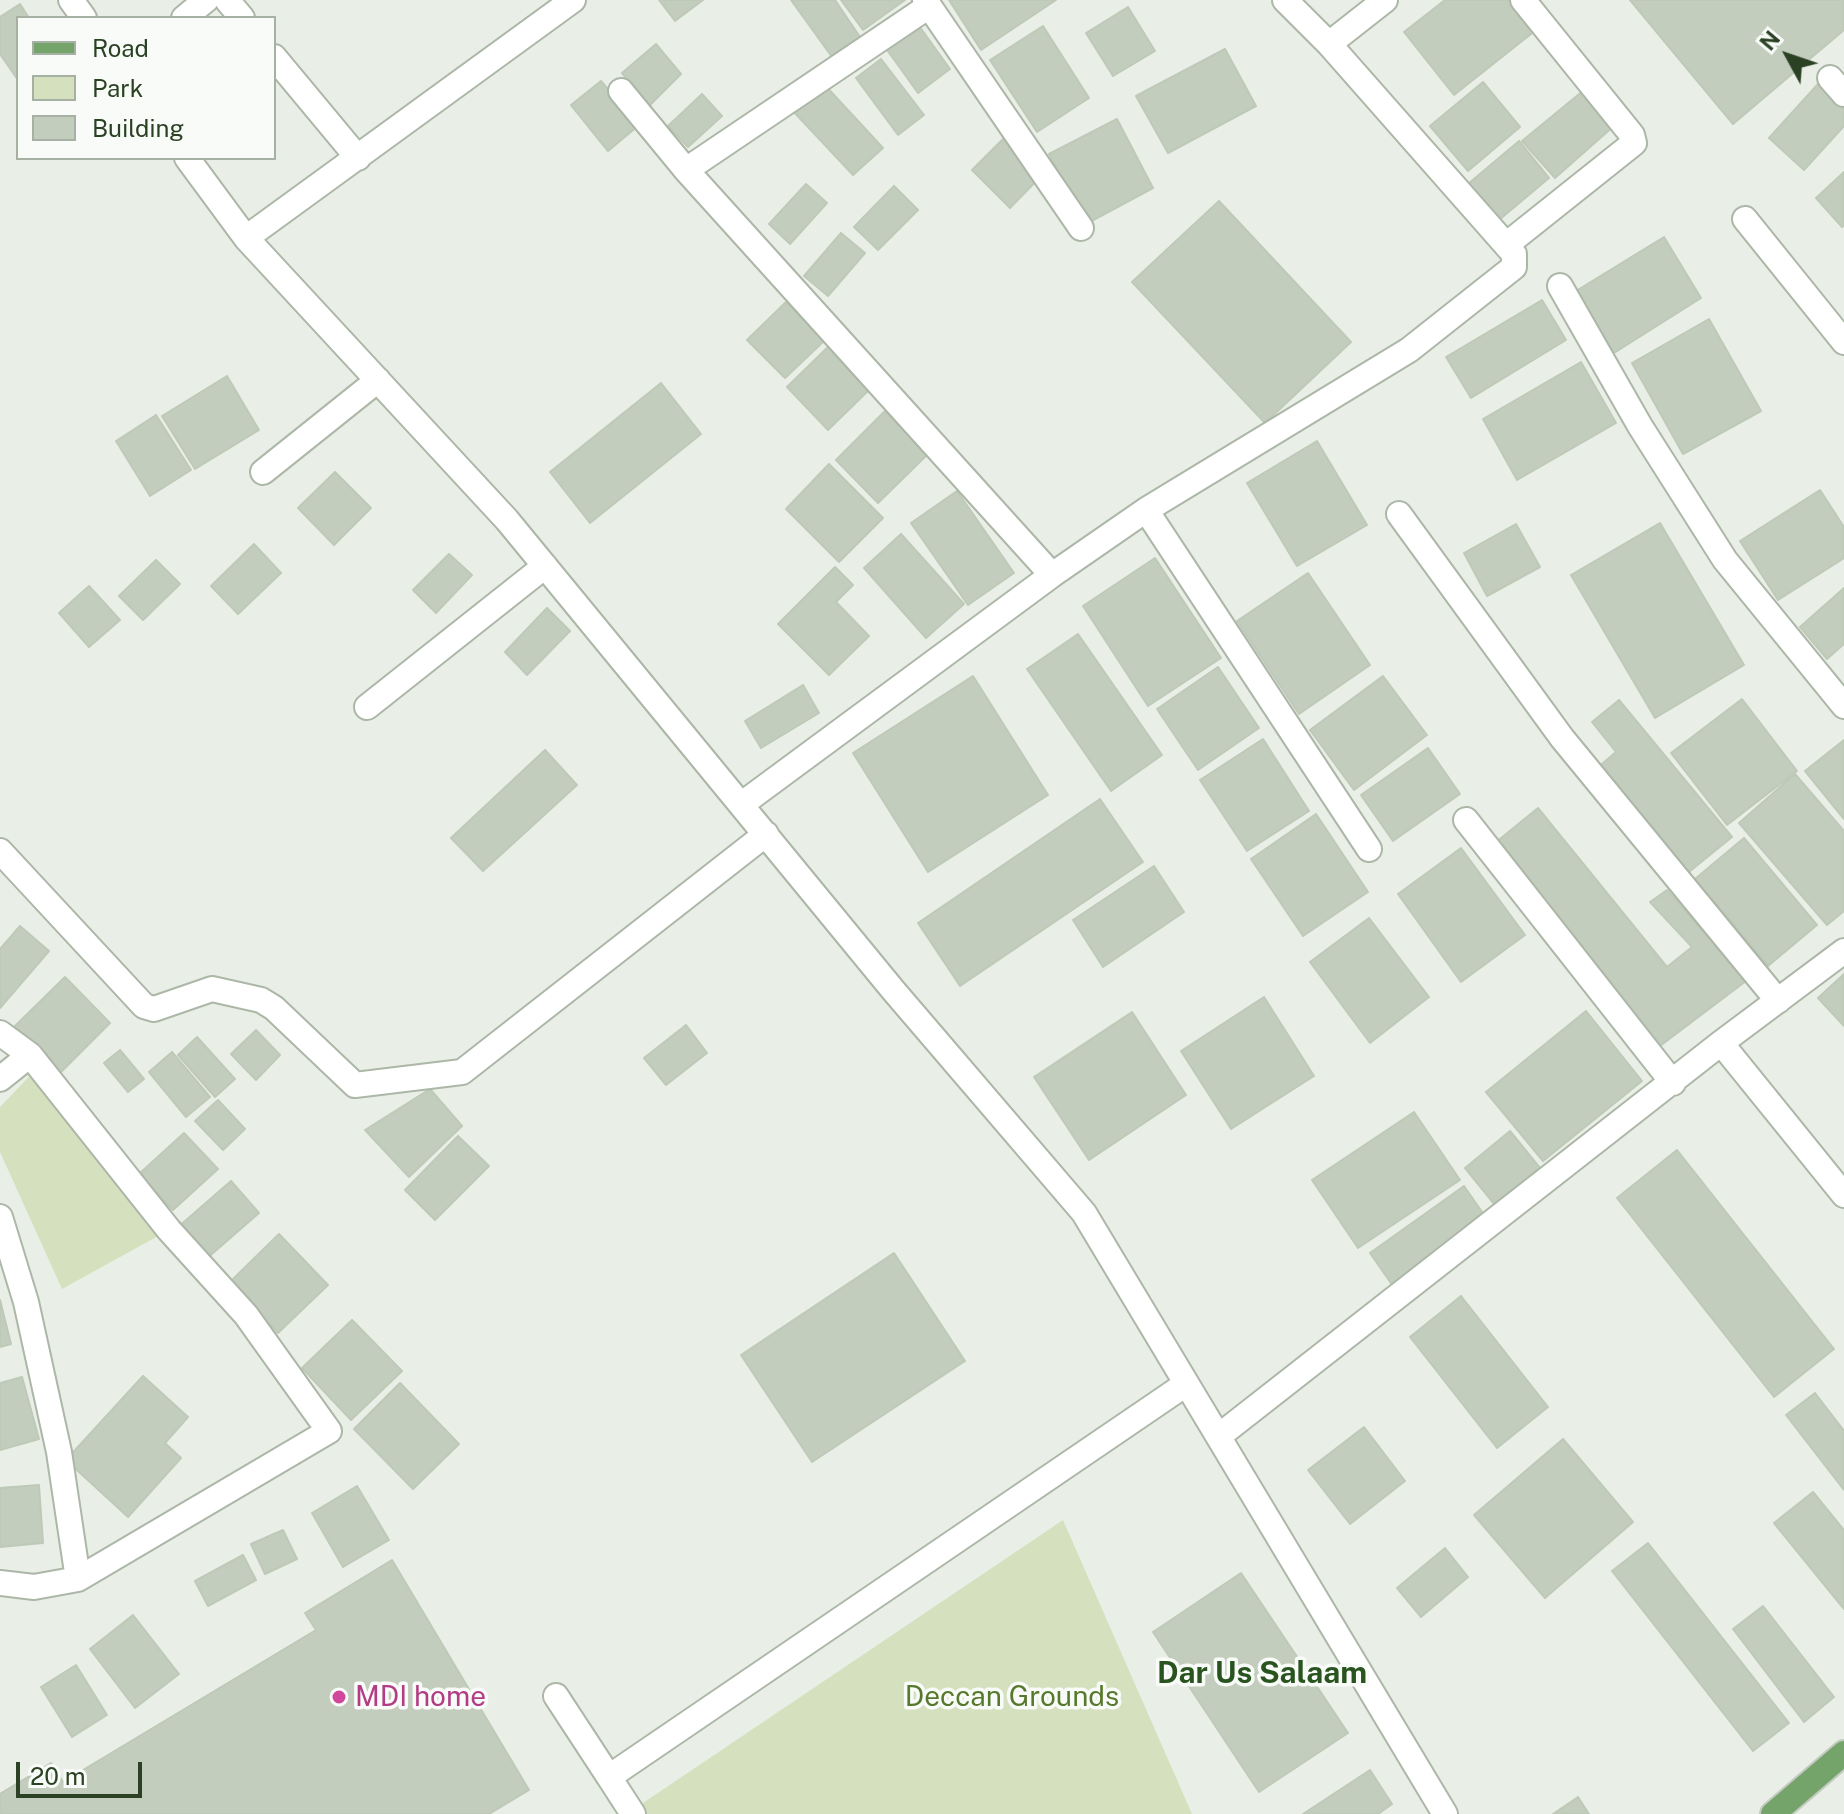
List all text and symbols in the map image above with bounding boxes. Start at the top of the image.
legend [16,16,276,160]
north arrow [1748,16,1828,96]
text: N [1754,26,1785,56]
text: Road [92,34,149,62]
text: Park [92,74,143,102]
text: Building [92,114,184,142]
district label: Dar Us Salaam [1157,1656,1367,1692]
place label: MDI home [355,1680,486,1714]
park label: Deccan Grounds [905,1680,1119,1714]
marker: MDI home [330,1688,348,1706]
scale bar [20,1746,146,1796]
text: 20 m [30,1762,86,1790]

